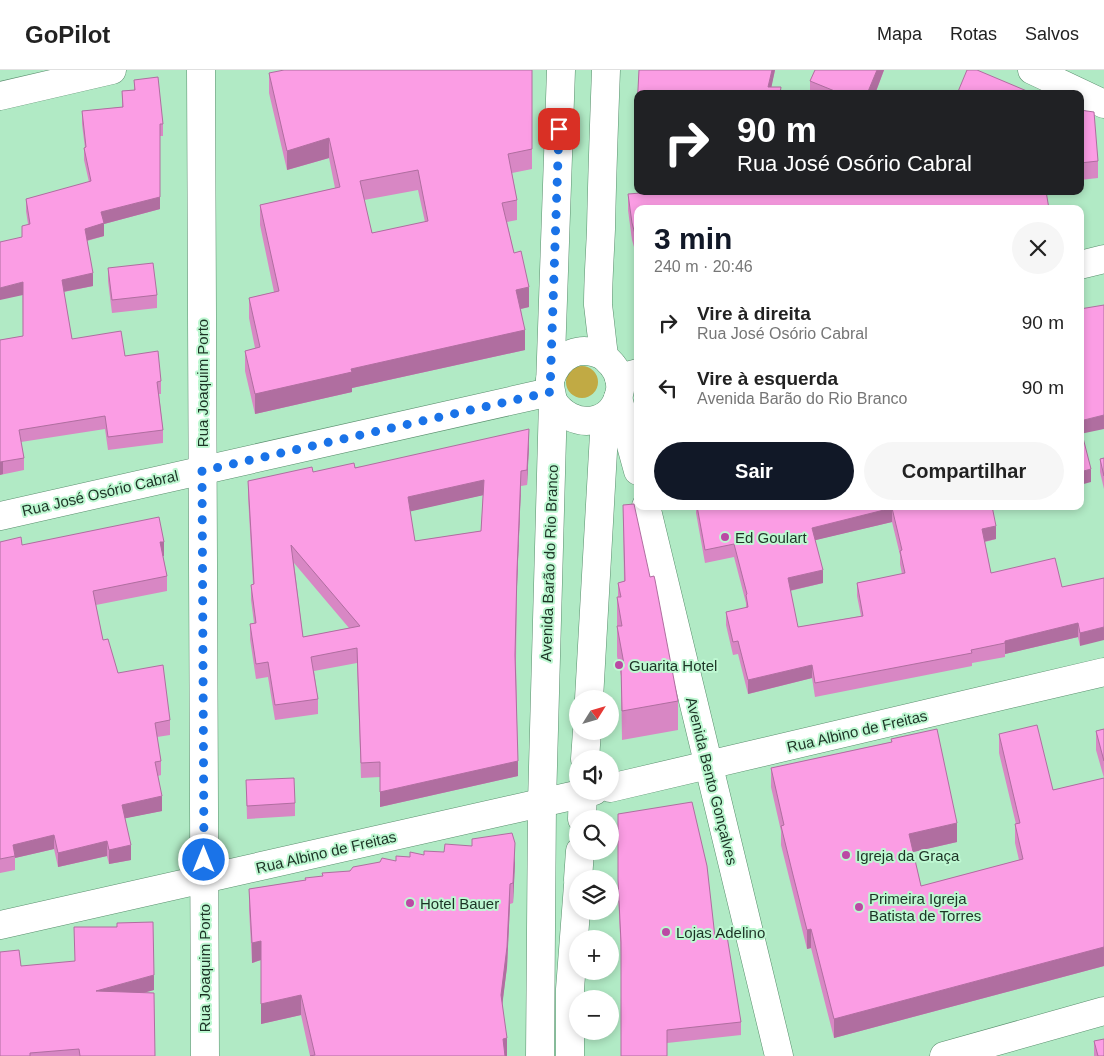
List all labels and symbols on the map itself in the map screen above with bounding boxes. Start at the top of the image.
pin [538,108,580,150]
street label: Rua Joaquim Porto [194,319,211,447]
street label: Avenida Barão do Rio Branco [537,464,561,662]
street label: Rua José Osório Cabral [20,467,180,519]
place label: Ed Goulart [735,529,808,546]
marker: Ed Goulart [719,531,731,543]
place label: Guarita Hotel [629,657,717,674]
marker: Guarita Hotel [613,659,625,671]
north arrow [569,690,619,740]
street label: Avenida Bento Gonçalves [683,695,741,867]
street label: Rua Albino de Freitas [785,707,929,755]
street label: Rua Albino de Freitas [254,828,398,876]
position arrow [177,833,229,885]
place label: Igreja da Graça [856,847,960,864]
marker: Igreja da Graça [840,849,852,861]
place label: Primeira Igreja Batista de Torres [869,890,981,924]
place label: Hotel Bauer [420,895,499,912]
marker: Hotel Bauer [404,897,416,909]
marker: Primeira Igreja Batista de Torres [853,901,865,913]
street label: Rua Joaquim Porto [196,904,213,1032]
place label: Lojas Adelino [676,924,765,941]
marker: Lojas Adelino [660,926,672,938]

